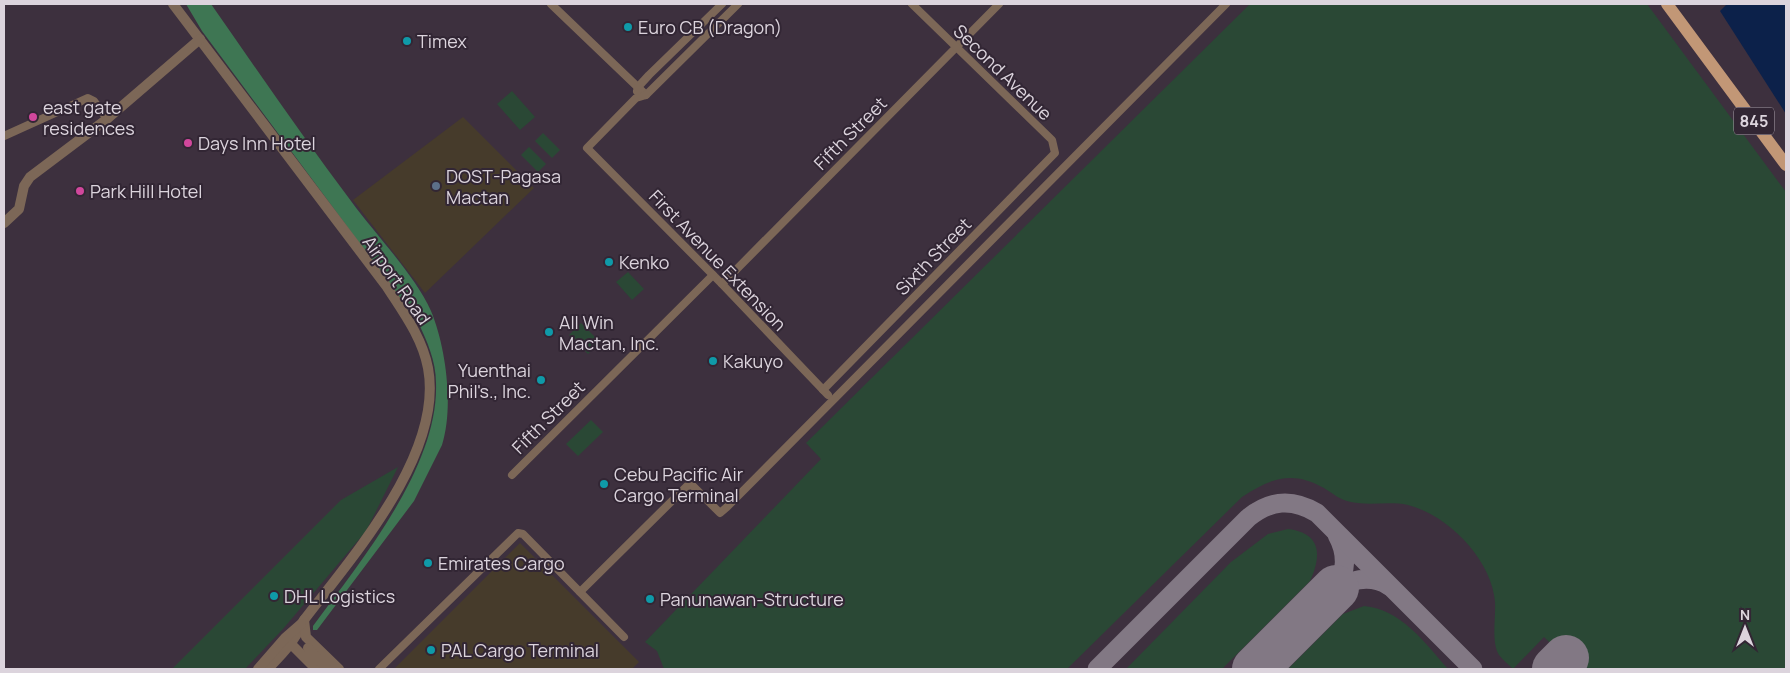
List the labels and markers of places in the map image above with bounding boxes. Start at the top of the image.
place label: Euro CB (Dragon) [638,15,782,39]
marker: Euro CB (Dragon) [622,21,634,33]
place label: Timex [417,29,467,53]
marker: Timex [401,35,413,47]
place label: east gate residences [43,95,135,140]
marker: east gate residences [27,111,39,123]
place label: Days Inn Hotel [198,131,316,155]
marker: Days Inn Hotel [182,137,194,149]
place label: DOST-Pagasa Mactan [446,164,561,209]
place label: Park Hill Hotel [90,179,203,203]
marker: DOST-Pagasa Mactan [430,180,442,192]
marker: Park Hill Hotel [74,185,86,197]
place label: Kenko [619,250,669,274]
marker: Kenko [603,256,615,268]
place label: All Win Mactan, Inc. [559,310,659,355]
marker: All Win Mactan, Inc. [543,326,555,338]
place label: Kakuyo [723,349,783,373]
marker: Kakuyo [707,355,719,367]
place label: Yuenthai Phil's., Inc. [448,358,531,403]
marker: Yuenthai Phil's., Inc. [535,374,547,386]
place label: Cebu Pacific Air Cargo Terminal [614,462,744,507]
marker: Cebu Pacific Air Cargo Terminal [598,478,610,490]
place label: Emirates Cargo [438,551,565,575]
marker: Emirates Cargo [422,557,434,569]
place label: DHL Logistics [284,584,395,608]
place label: Panunawan-Structure [660,587,844,611]
marker: DHL Logistics [268,590,280,602]
marker: Panunawan-Structure [644,593,656,605]
place label: PAL Cargo Terminal [441,638,599,662]
marker: PAL Cargo Terminal [425,644,437,656]

